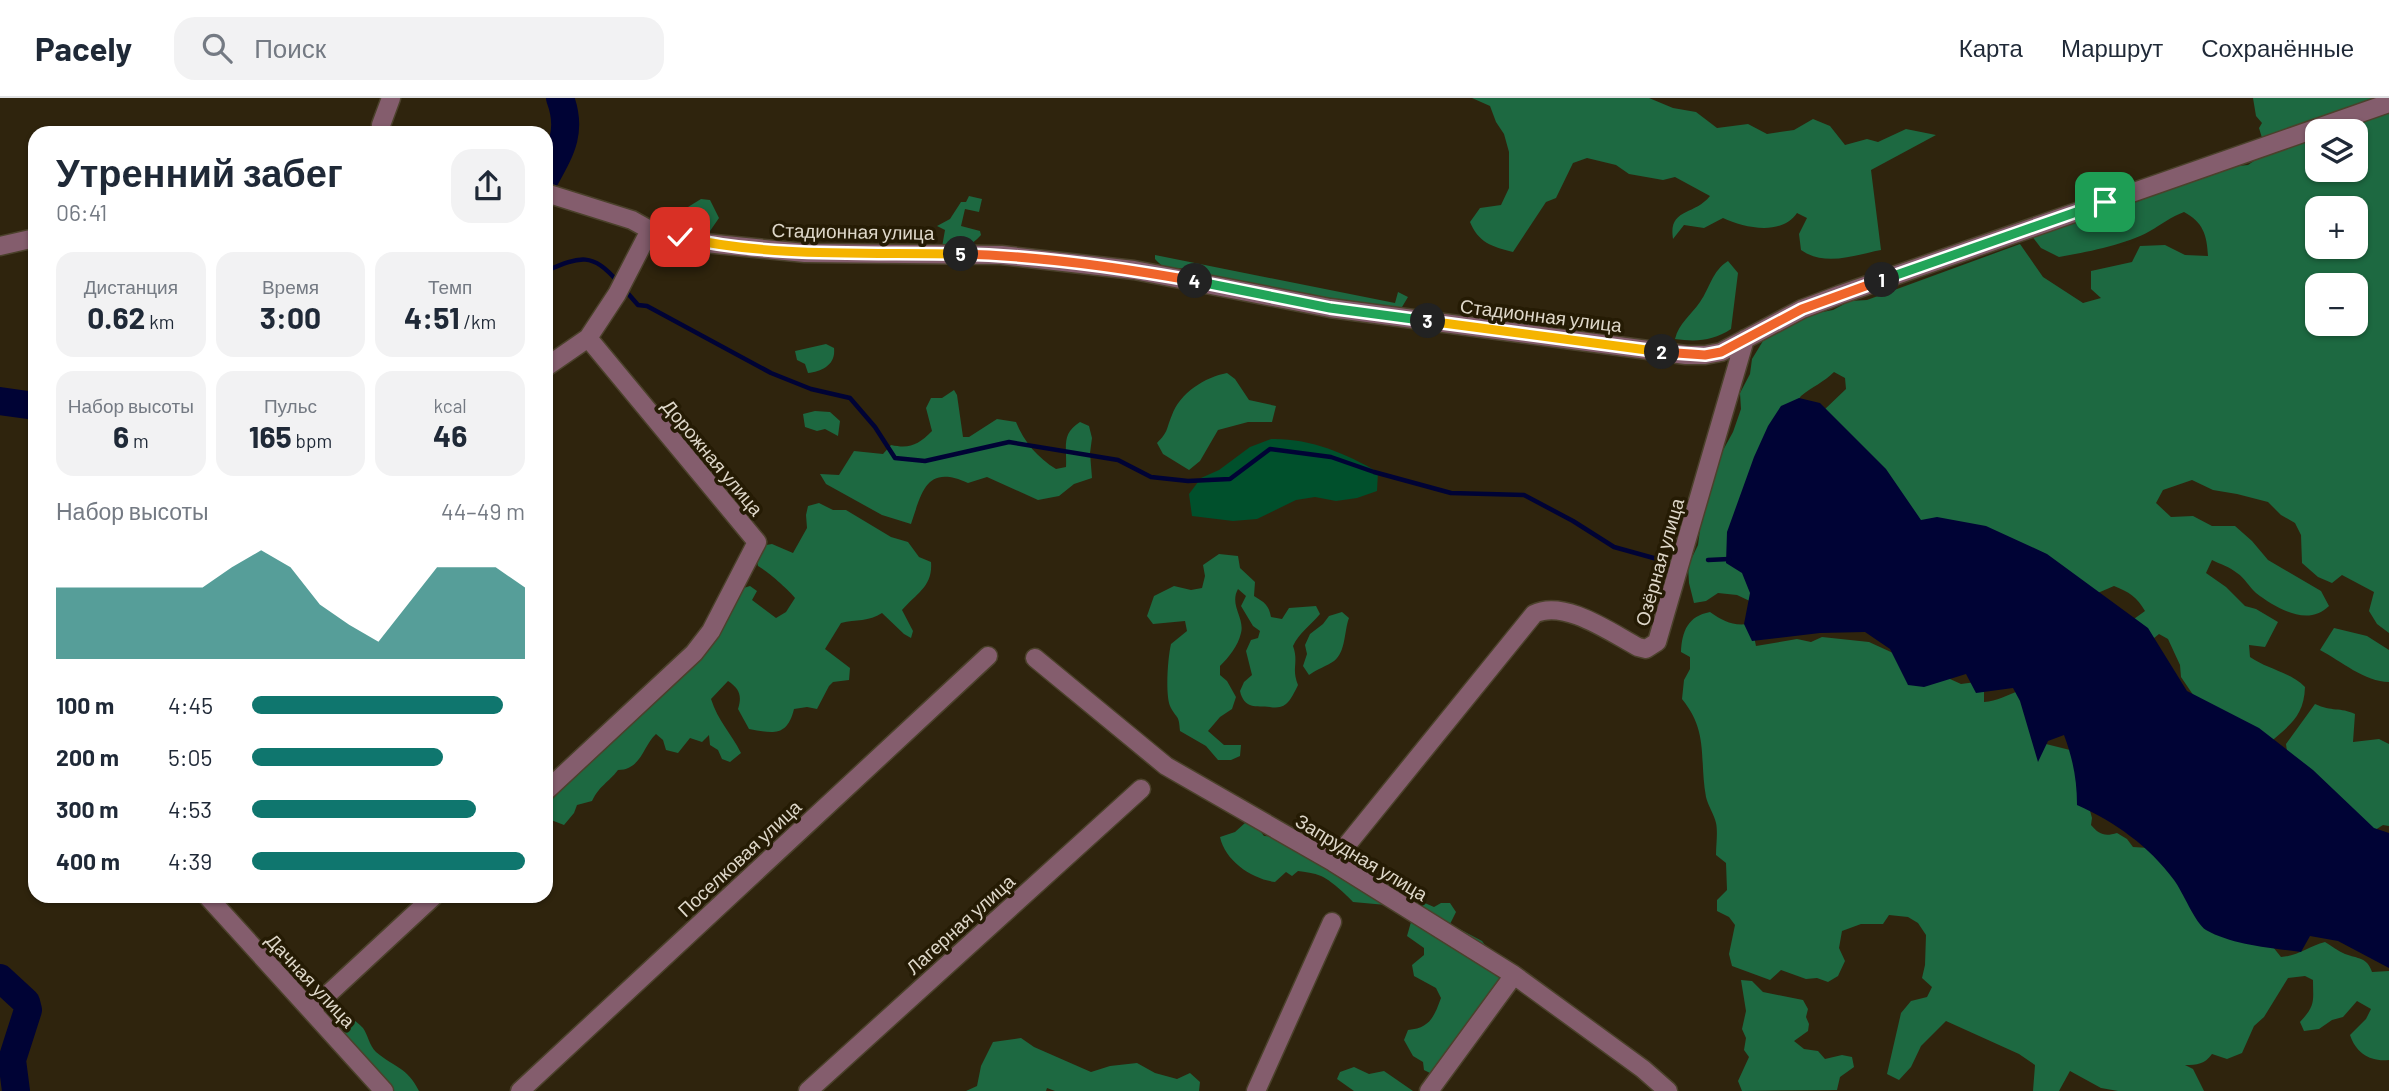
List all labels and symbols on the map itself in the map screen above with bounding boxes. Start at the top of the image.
pin [2075,172,2135,232]
pin [650,207,710,267]
street label: Стадионная улица [771,218,935,244]
pin: 5 [944,236,978,272]
pin: 1 [1864,262,1899,298]
pin: 4 [1178,264,1212,298]
street label: Стадионная улица [1459,294,1624,336]
pin: 3 [1410,304,1446,339]
pin: 2 [1644,334,1680,370]
street label: Дорожная улица [658,394,769,520]
street label: Озёрная улица [1630,495,1688,629]
street label: Поселковая улица [672,795,806,921]
street label: Запрудная улица [1292,809,1433,906]
street label: Лагерная улица [901,869,1019,979]
street label: Дачная улица [262,928,361,1032]

